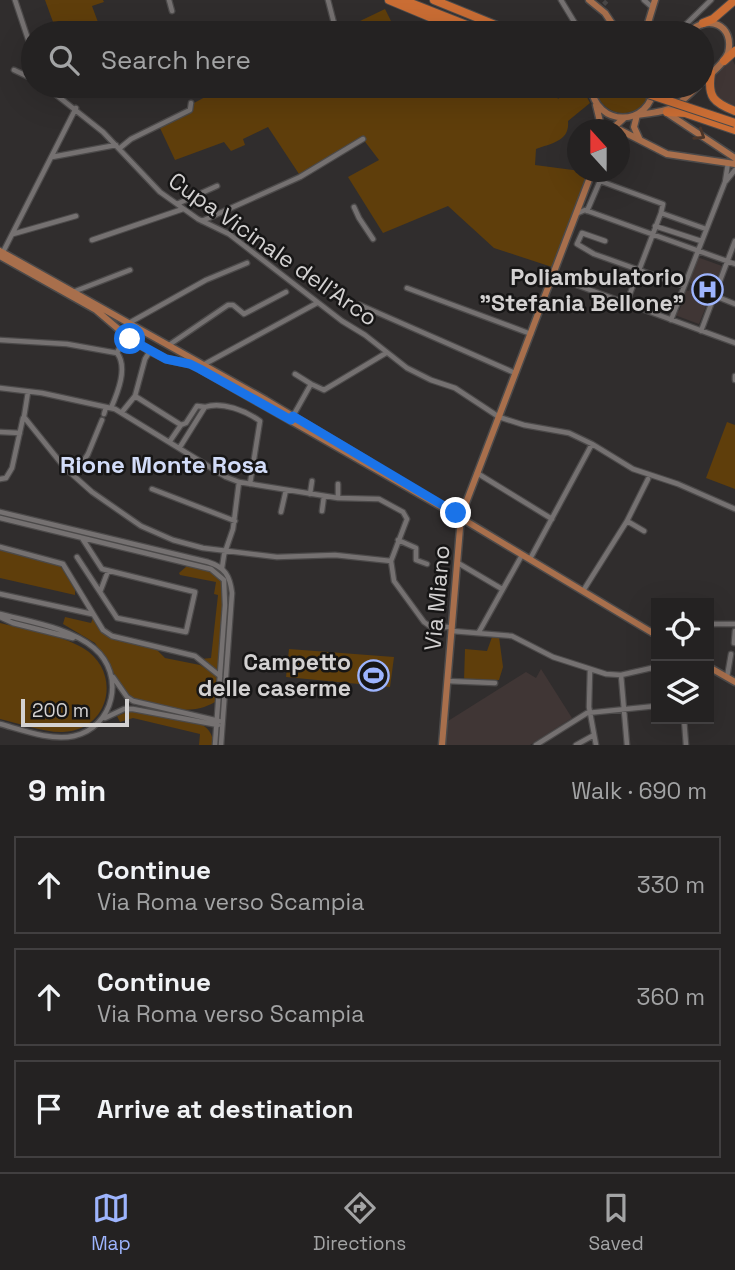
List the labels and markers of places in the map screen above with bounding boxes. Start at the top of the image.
place label: Poliambulatorio "Stefania Bellone" [479,262,684,318]
hospital icon: Poliambulatorio "Stefania Bellone" [690,273,724,307]
place label: Campetto delle caserme [198,647,351,703]
sports icon: Campetto delle caserme [357,658,391,692]

